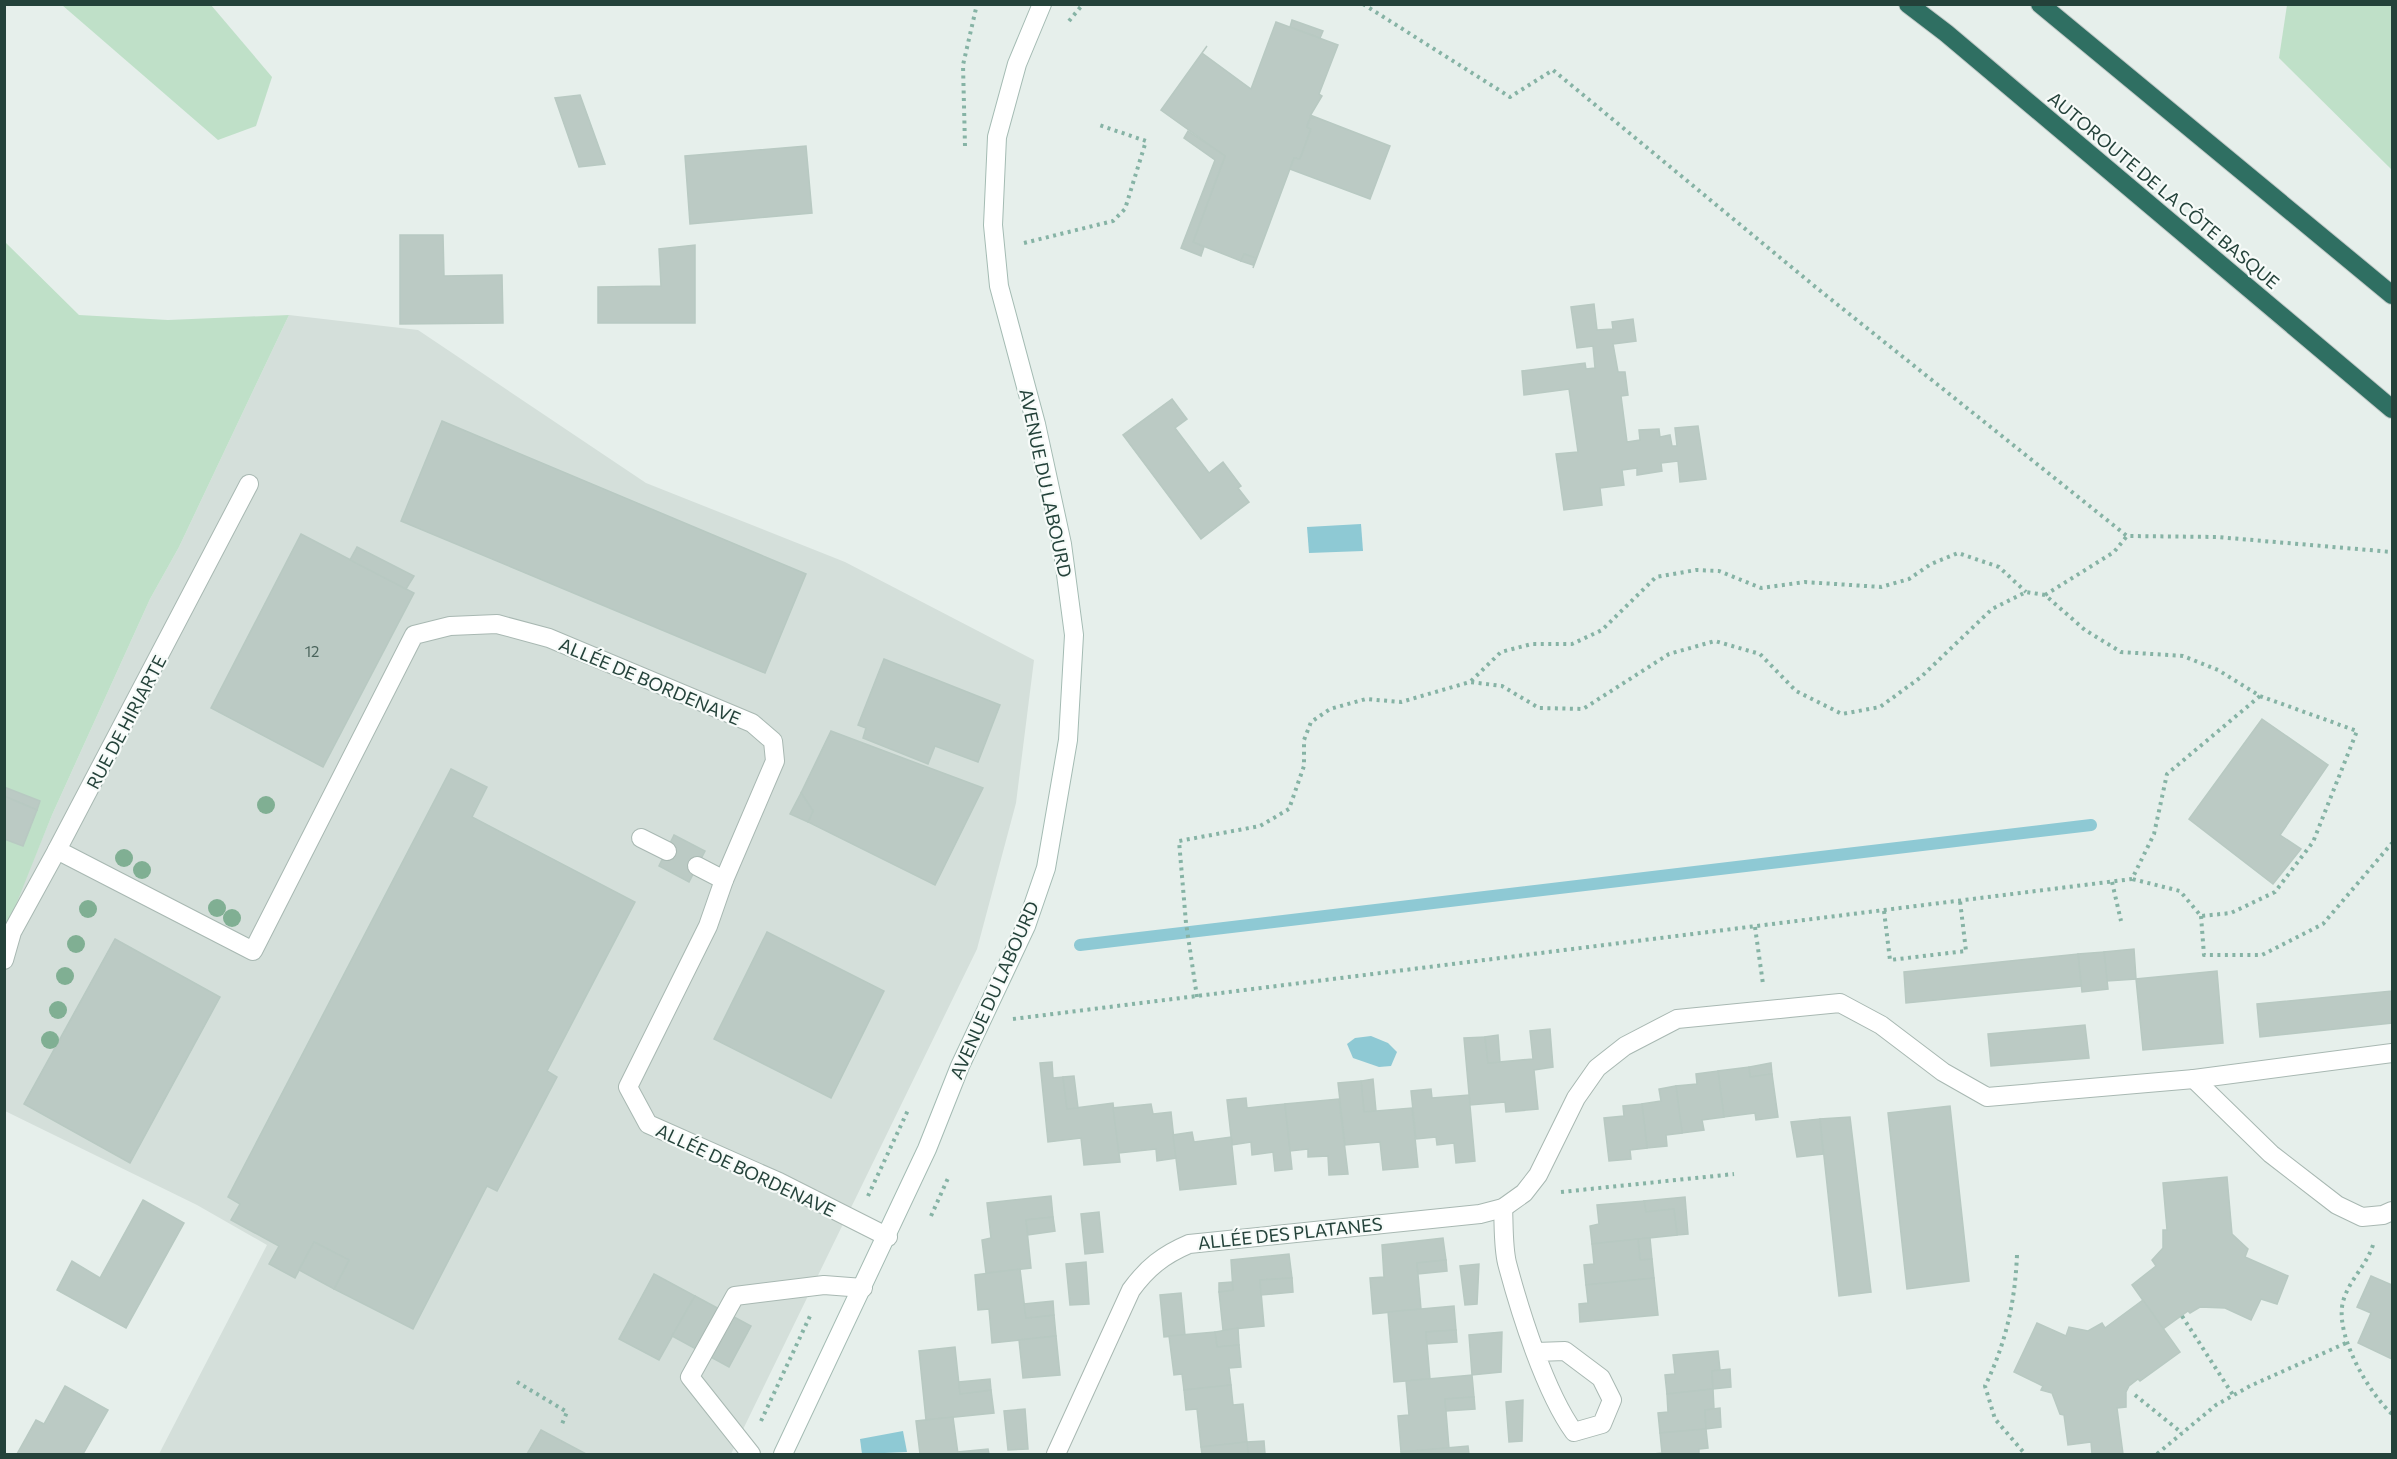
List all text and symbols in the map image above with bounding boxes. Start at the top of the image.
street label: AUTOROUTE DE LA CÔTE BASQUE [2044,87,2284,293]
street label: AVENUE DU LABOURD [1015,387,1077,579]
street label: ALLÉE DE BORDENAVE [556,633,744,729]
house number: 12 [305,642,319,660]
street label: RUE DE HIRIARTE [81,651,171,793]
street label: AVENUE DU LABOURD [945,898,1043,1082]
street label: ALLÉE DE BORDENAVE [653,1119,839,1221]
street label: ALLÉE DES PLATANES [1197,1212,1383,1254]

